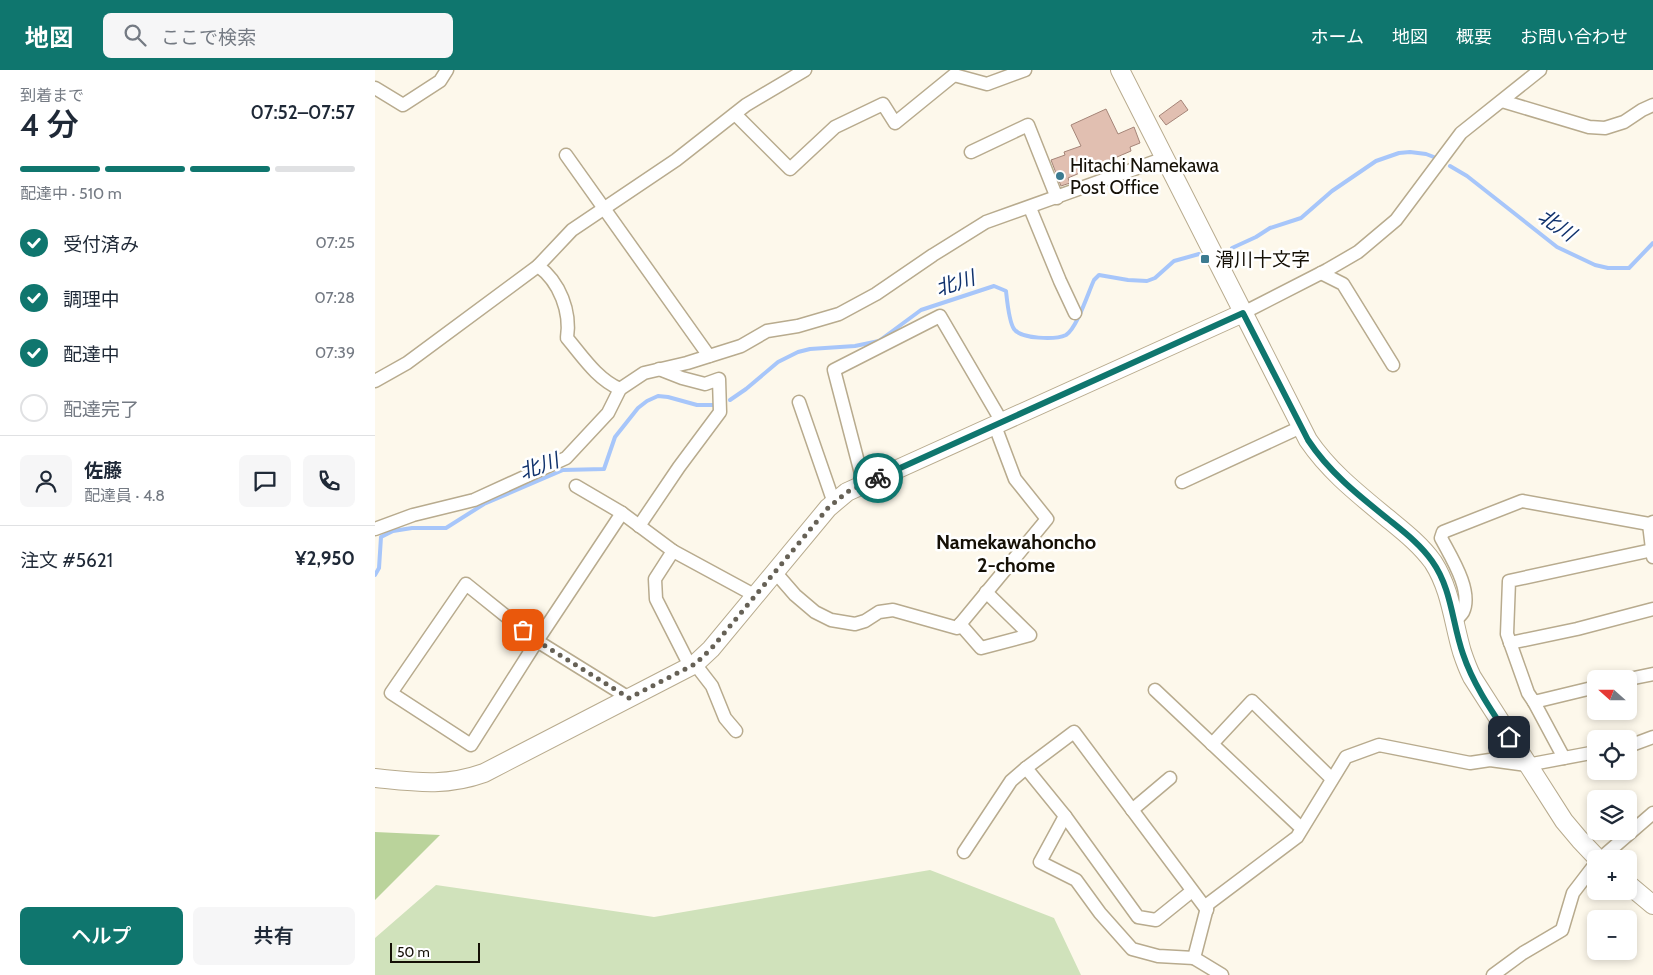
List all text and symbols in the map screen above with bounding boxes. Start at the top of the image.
search box [103,13,453,58]
icon: search [121,21,149,49]
text: 地図 [25,23,73,52]
text: ここで検索 [161,26,256,49]
text: ホーム [1311,26,1364,48]
text: 地図 [1392,26,1428,48]
text: 概要 [1456,26,1492,48]
text: お問い合わせ [1520,26,1628,48]
text: 到着まで [20,86,84,105]
text: 07:52–07:57 [251,101,355,124]
text: 4 分 [20,105,79,144]
place label: Hitachi Namekawa Post Office [1070,154,1219,199]
marker: Hitachi Namekawa Post Office [1054,170,1066,182]
text: 配達中 · 510 m [20,184,122,203]
water label: 北川 [1534,204,1582,247]
icon: check [20,229,48,257]
text: 受付済み [63,233,139,256]
text: 07:25 [316,233,355,252]
place label: 滑川十文字 [1215,248,1310,271]
marker: 滑川十文字 [1199,253,1211,265]
water label: 北川 [932,265,980,301]
icon: check [20,284,48,312]
text: 調理中 [63,288,120,311]
text: 07:28 [315,288,355,307]
icon: check [20,339,48,367]
text: 配達中 [63,343,120,366]
text: 07:39 [315,343,355,362]
text: 配達完了 [63,398,139,421]
water label: 北川 [516,447,564,484]
courier [853,453,903,503]
button: person [20,455,72,507]
button: chat [239,455,291,507]
button: phone [303,455,355,507]
text: 佐藤 [84,459,122,482]
icon: bike [864,464,892,492]
text: 配達員 · 4.8 [84,486,165,505]
district label: Namekawahoncho 2-chome [936,530,1096,577]
text: ¥2,950 [295,547,355,570]
text: 注文 #5621 [20,549,113,572]
pin [502,609,544,651]
icon: bag [509,616,537,644]
north arrow [1587,670,1637,720]
map controls [1587,670,1637,960]
pin [1488,716,1530,758]
icon: home [1495,723,1523,751]
button: locate [1587,730,1637,780]
button: layers [1587,790,1637,840]
button: + [1587,850,1637,900]
button: ヘルプ [20,907,183,965]
button: 共有 [193,907,355,965]
button: − [1587,910,1637,960]
scale bar [390,940,480,963]
text: 50 m [397,943,430,961]

